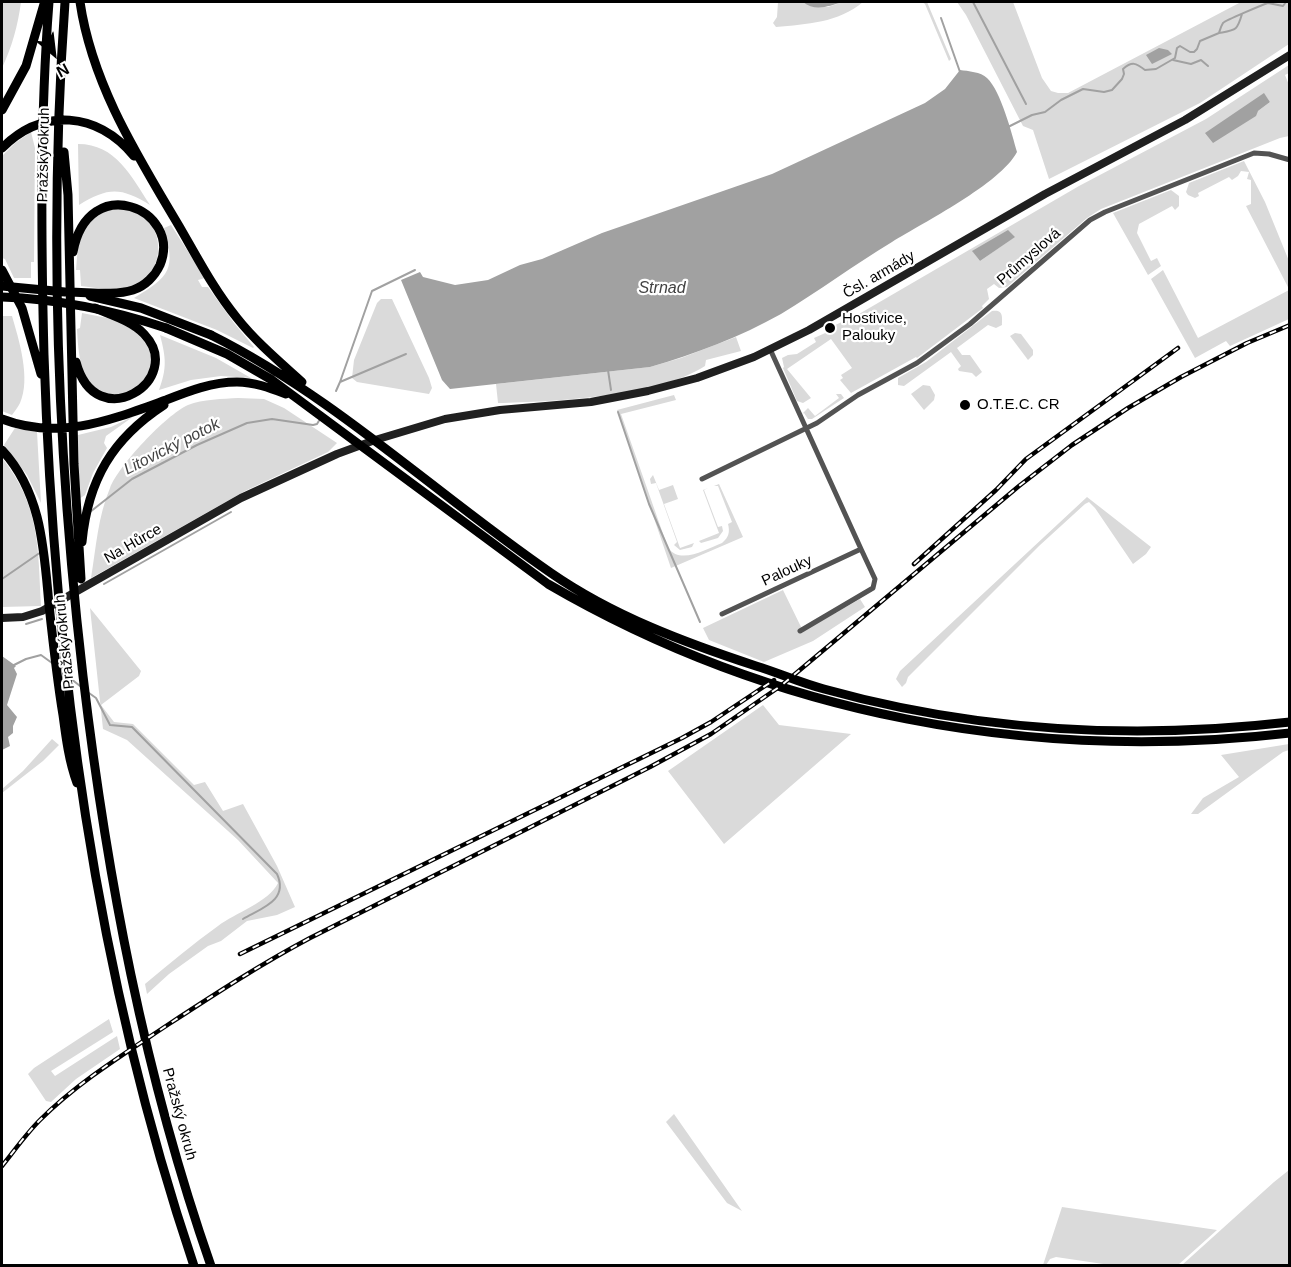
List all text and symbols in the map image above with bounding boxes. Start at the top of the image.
north arrow [24,24,84,84]
text: N [54,60,72,81]
street label: Pražský okruh [34,107,54,203]
street label: Průmyslová [994,225,1064,289]
street label: Čsl. armády [840,247,918,303]
water label: Strnad [638,279,686,299]
place label: Hostivice, Palouky [842,310,907,345]
marker: Hostivice, Palouky [823,321,837,335]
place label: O.T.E.C. CR [977,396,1060,414]
marker: O.T.E.C. CR [958,398,972,412]
water label: Litovický potok [121,415,223,479]
street label: Na Hůrce [101,520,165,568]
street label: Palouky [759,552,815,590]
street label: Pražský okruh [51,594,79,690]
street label: Pražský okruh [158,1066,200,1162]

